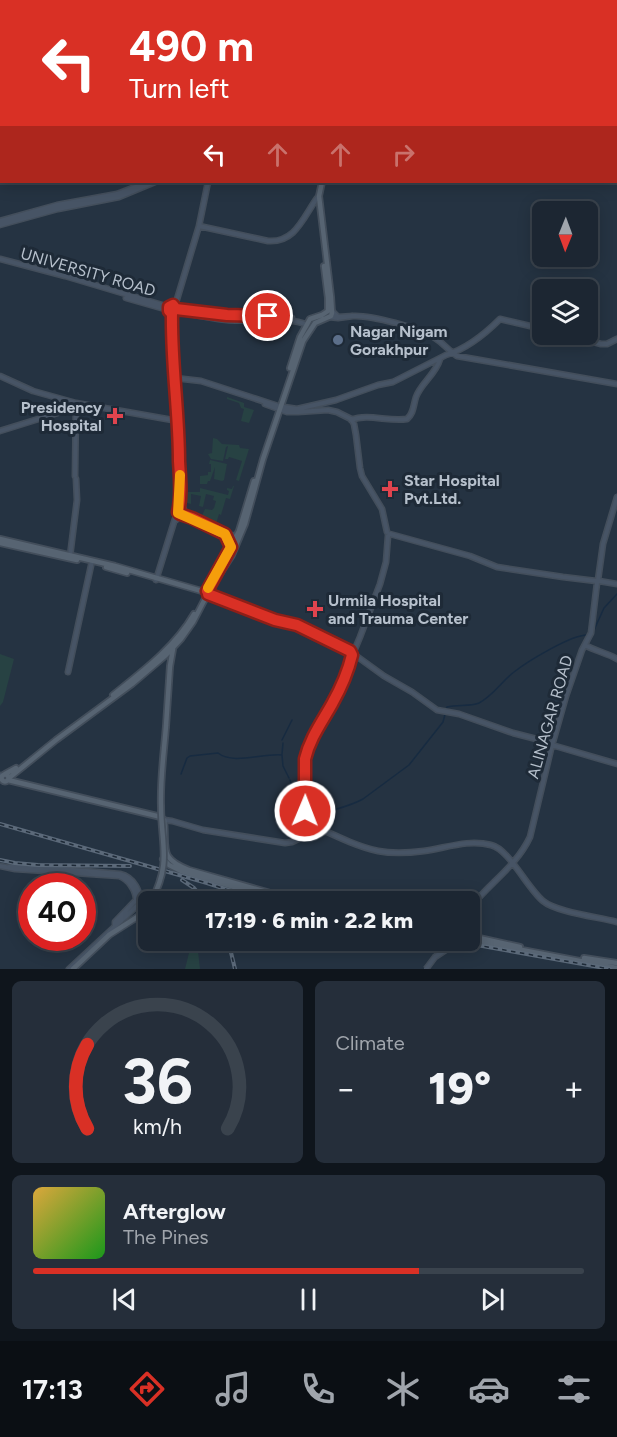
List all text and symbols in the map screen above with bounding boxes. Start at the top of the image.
text: 490 m [129,21,254,72]
icon: left [30,24,108,102]
text: Turn left [129,72,229,105]
icon: left [198,138,231,171]
icon: ahead [261,138,294,171]
icon: ahead [324,138,357,171]
icon: right [387,138,420,171]
north arrow [532,201,598,267]
map controls [532,201,598,345]
street label: UNIVERSITY ROAD [18,244,158,300]
button: layers [532,279,598,345]
pin [242,290,293,341]
icon: arrive [251,299,284,332]
place label: Nagar Nigam Gorakhpur [350,322,448,359]
marker: Nagar Nigam Gorakhpur [331,333,345,347]
place label: Presidency Hospital [21,398,103,435]
marker: Presidency Hospital [106,407,124,425]
place label: Star Hospital Pvt.Ltd. [404,471,500,508]
marker: Star Hospital Pvt.Ltd. [381,480,399,498]
place label: Urmila Hospital and Trauma Center [328,591,468,628]
marker: Urmila Hospital and Trauma Center [306,600,324,618]
street label: ALINAGAR ROAD [523,653,577,781]
position arrow [273,779,337,843]
speed limit sign: 40 [18,873,96,951]
text: 17:19 · 6 min · 2.2 km [205,907,413,934]
text: Climate [336,1031,405,1055]
text: 36 [122,1044,193,1119]
text: 19° [428,1061,491,1115]
text: − [336,1069,356,1108]
text: + [563,1069,584,1108]
text: km/h [133,1114,182,1139]
text: Afterglow [123,1198,226,1225]
text: The Pines [123,1225,209,1249]
icon: previous [108,1283,141,1316]
icon: pause [292,1283,325,1316]
icon: next [476,1283,509,1316]
icon: directions [126,1368,168,1410]
icon: music [212,1368,254,1410]
icon: phone [297,1368,339,1410]
icon: climate [382,1368,424,1410]
icon: car [468,1368,510,1410]
icon: filters [553,1368,595,1410]
text: 17:13 [22,1373,83,1406]

